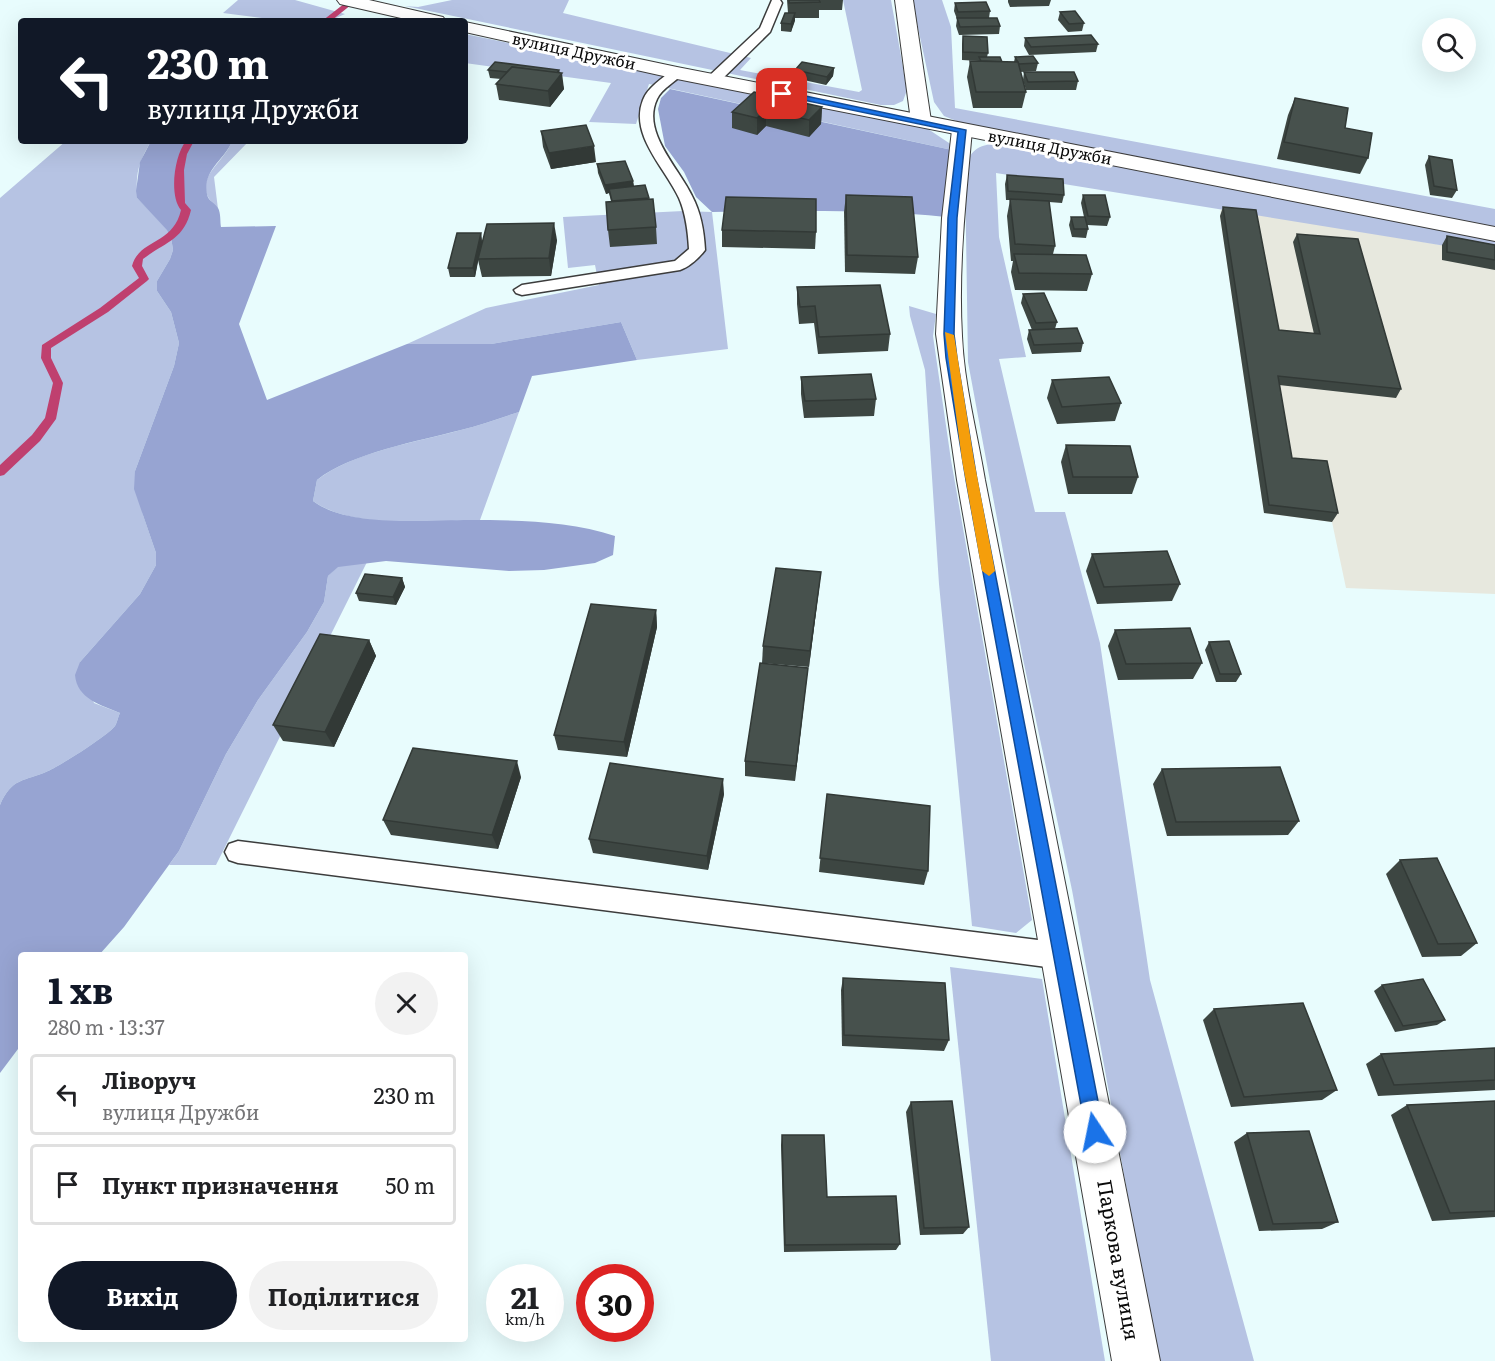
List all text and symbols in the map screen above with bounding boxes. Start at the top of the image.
map controls [1422,18,1476,72]
button: search [1422,18,1476,72]
street label: вулиця Дружби [510,25,638,75]
text: 230 m [147,30,269,92]
icon: left [48,42,126,120]
pin [756,68,807,119]
icon: arrive [765,77,798,110]
text: вулиця Дружби [147,87,359,127]
street label: вулиця Дружби [986,122,1114,170]
text: 1 хв [48,962,113,1015]
button: close [375,972,438,1035]
text: 280 m · 13:37 [48,1011,165,1041]
text: Ліворуч [102,1063,196,1096]
icon: left [51,1078,84,1111]
text: 230 m [373,1078,435,1111]
text: вулиця Дружби [102,1096,259,1126]
position arrow [1063,1100,1127,1164]
icon: arrive [51,1168,84,1201]
text: Пункт призначення [102,1168,339,1201]
text: 50 m [385,1168,435,1201]
street label: Паркова вулиця [1091,1177,1149,1342]
button: Вихід [48,1261,237,1330]
button: Поділитися [249,1261,438,1330]
speed limit sign: 30 [576,1264,654,1342]
text: 21 [511,1274,539,1318]
text: km/h [505,1307,545,1330]

